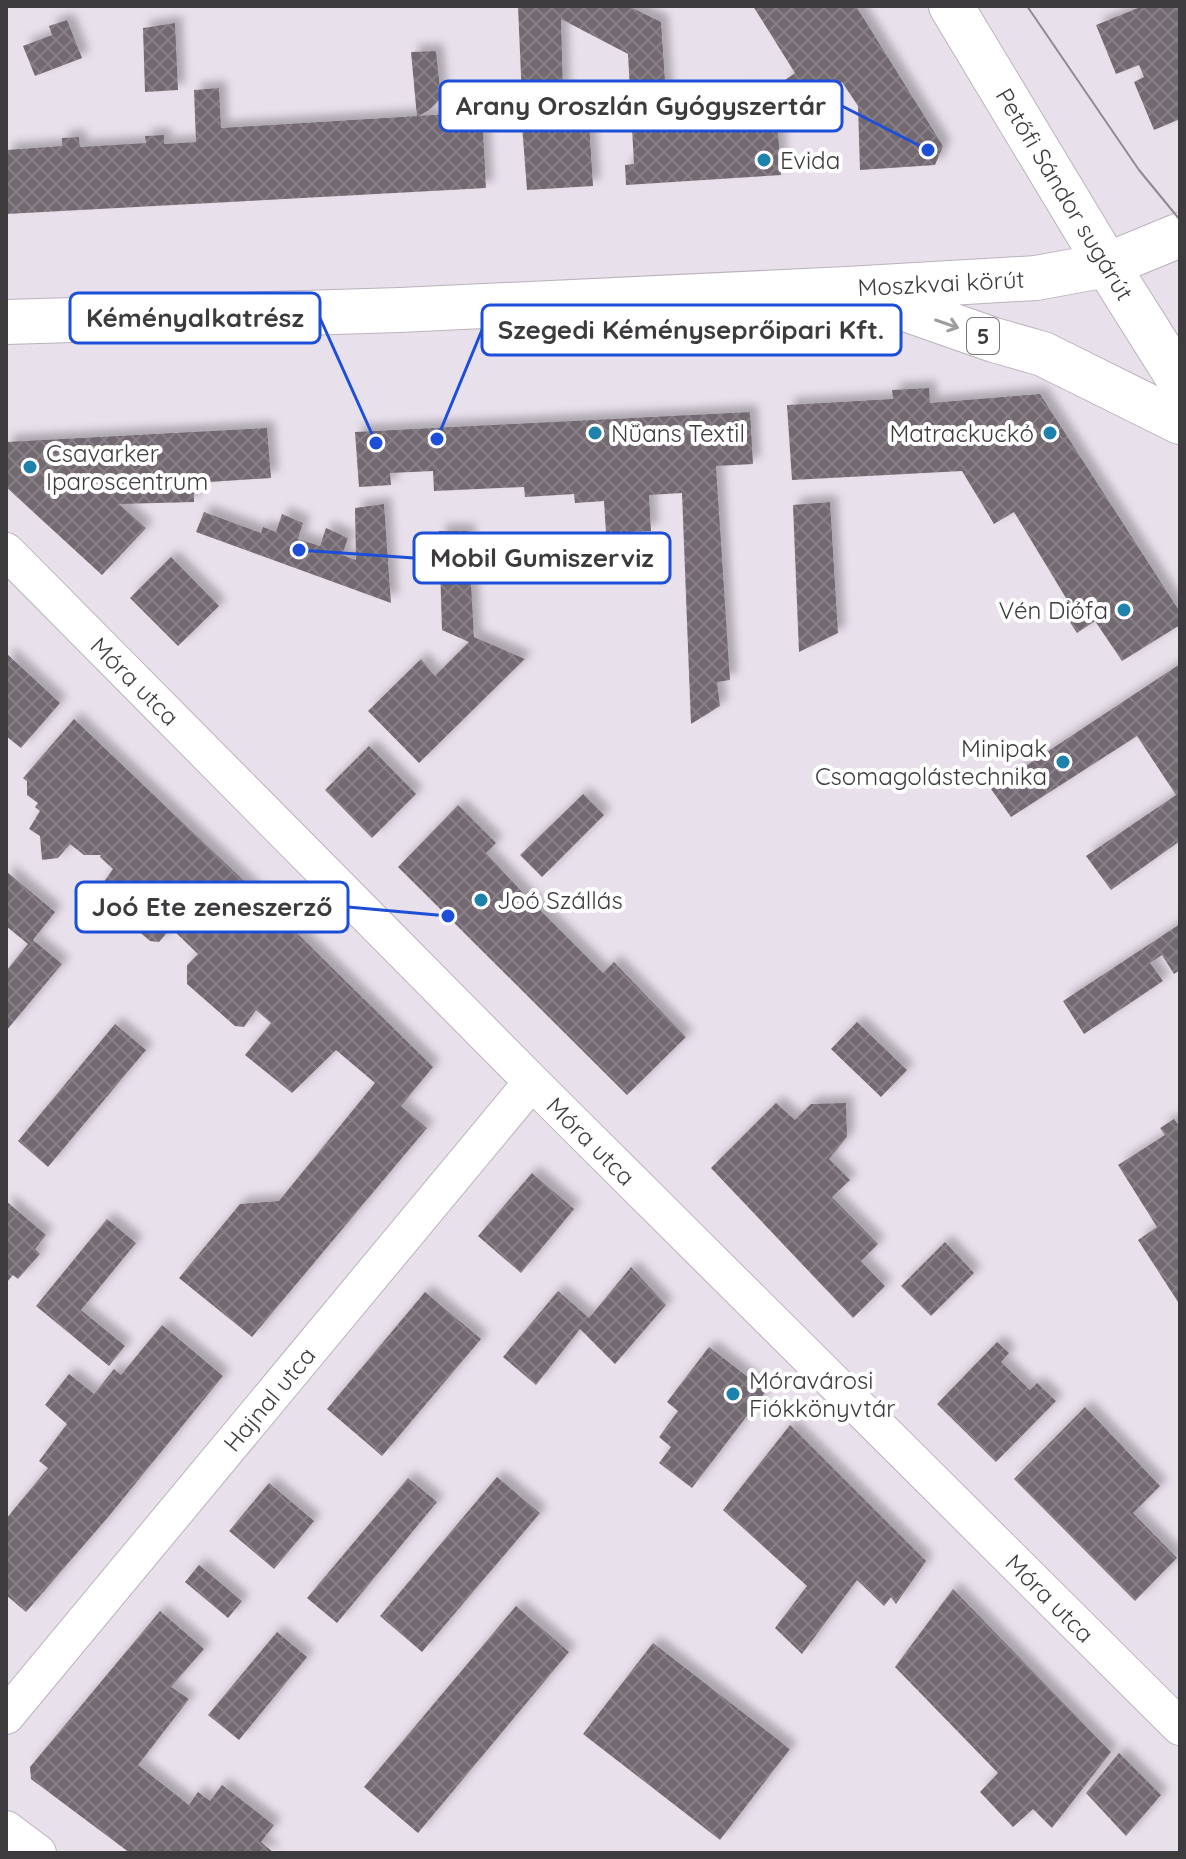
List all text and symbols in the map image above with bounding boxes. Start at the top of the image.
callout: Arany Oroszlán Gyógyszertár [440,81,842,131]
street label: Petőfi Sándor sugárút [990,82,1140,306]
text: Arany Oroszlán Gyógyszertár [456,89,826,122]
place label: Evida [780,145,840,175]
marker: Evida [755,151,773,169]
street label: Moszkvai körút [857,264,1025,302]
callout: Kéményalkatrész [70,293,320,343]
text: Kéményalkatrész [86,301,304,334]
callout: Szegedi Kéményseprőipari Kft. [482,305,901,355]
text: Szegedi Kéményseprőipari Kft. [498,313,884,346]
one-way arrow [934,317,959,332]
road number: 5 [967,318,999,354]
place label: Nüans Textil [611,418,745,448]
place label: Matrackuckó [889,418,1034,448]
marker: Nüans Textil [586,424,604,442]
marker: Matrackuckó [1041,424,1059,442]
place label: Csavarker Iparoscentrum [46,438,208,496]
marker: Csavarker Iparoscentrum [21,458,39,476]
callout: Mobil Gumiszerviz [414,533,670,583]
text: Mobil Gumiszerviz [430,541,654,574]
place label: Vén Diófa [999,595,1108,625]
marker: Vén Diófa [1115,601,1133,619]
street label: Móra utca [84,630,186,732]
place label: Minipak Csomagolástechnika [815,733,1047,791]
marker: Minipak Csomagolástechnika [1054,753,1072,771]
callout: Joó Ete zeneszerző [76,882,348,932]
place label: Joó Szállás [497,885,623,915]
text: Joó Ete zeneszerző [92,890,332,923]
marker: Joó Szállás [472,891,490,909]
street label: Móra utca [540,1090,642,1192]
street label: Hajnal utca [217,1341,321,1457]
place label: Móravárosi Fiókkönyvtár [749,1365,895,1423]
marker: Móravárosi Fiókkönyvtár [724,1385,742,1403]
street label: Móra utca [999,1547,1101,1649]

